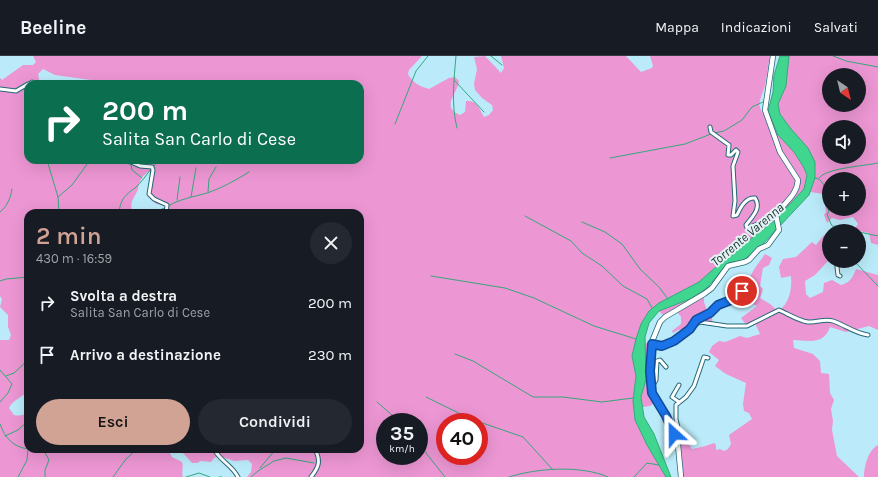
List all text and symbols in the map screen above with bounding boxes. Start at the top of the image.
text: Beeline [20,17,86,39]
text: Mappa [655,19,699,36]
text: Indicazioni [721,19,792,36]
text: Salvati [814,19,858,36]
north arrow [822,68,866,112]
map controls [822,68,866,268]
text: 200 m [102,94,188,127]
icon: right [36,96,88,148]
button: sound [822,120,866,164]
text: Salita San Carlo di Cese [102,128,296,150]
button: + [822,172,866,216]
water label: Torrente Varenna [708,199,787,269]
text: 2 min [36,222,102,250]
button: close [310,222,352,264]
button: − [822,224,866,268]
text: 430 m · 16:59 [36,251,112,266]
pin [725,274,759,308]
icon: arrive [731,280,753,302]
text: Svolta a destra [70,287,177,305]
icon: right [36,292,58,314]
text: 200 m [308,294,352,312]
text: Salita San Carlo di Cese [70,305,210,320]
icon: arrive [36,344,58,366]
text: Arrivo a destinazione [70,346,221,364]
text: 230 m [308,346,352,364]
button: Esci [36,399,190,445]
button: Condividi [198,399,352,445]
speed limit sign: 40 [436,413,488,465]
position arrow [653,413,695,455]
text: 35 [390,422,414,445]
text: km/h [389,443,415,455]

